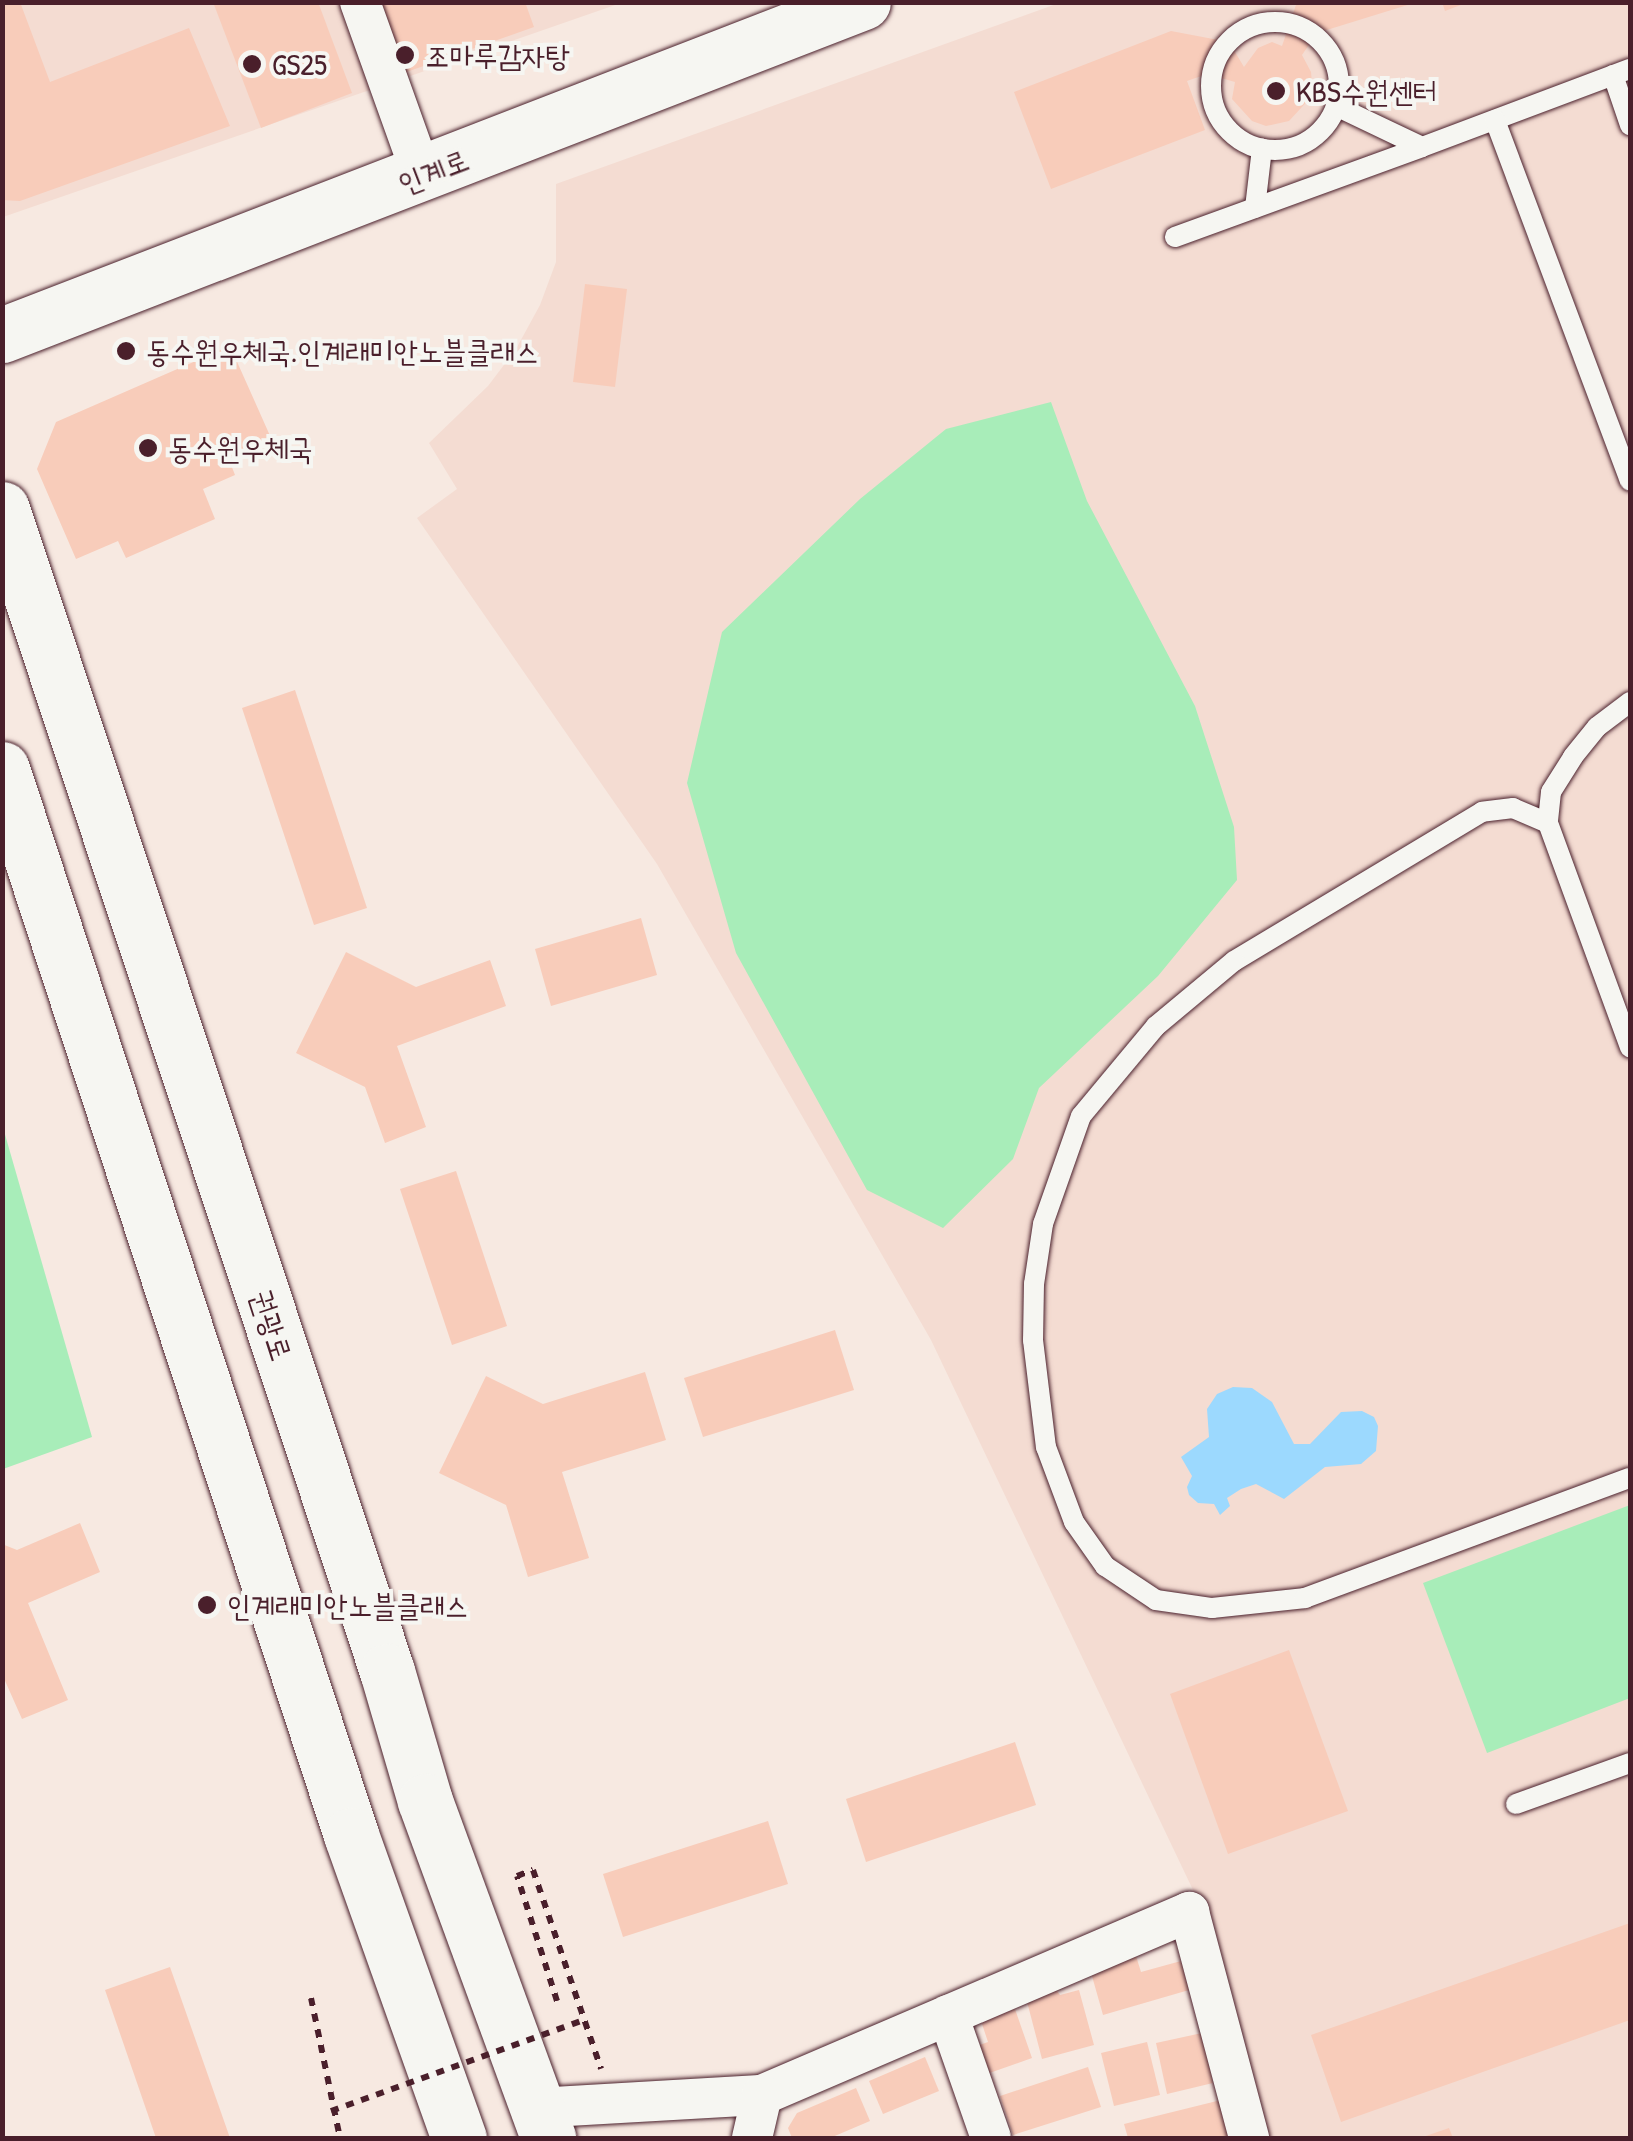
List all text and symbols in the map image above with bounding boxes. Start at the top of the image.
place label: 조마루감자탕 [425,37,570,73]
marker: 조마루감자탕 [394,44,416,66]
place label: GS25 [272,46,327,82]
marker: GS25 [241,53,263,75]
place label: KBS수원센터 [1296,73,1437,109]
marker: KBS수원센터 [1265,80,1287,102]
street label: 인계로 [393,141,473,201]
place label: 동수원우체국.인계래미안노블클래스 [146,333,539,369]
marker: 동수원우체국.인계래미안노블클래스 [115,340,137,362]
place label: 동수원우체국 [168,430,313,466]
marker: 동수원우체국 [137,437,159,459]
street label: 권광로 [244,1285,300,1365]
place label: 인계래미안노블클래스 [227,1587,468,1623]
marker: 인계래미안노블클래스 [196,1594,218,1616]

